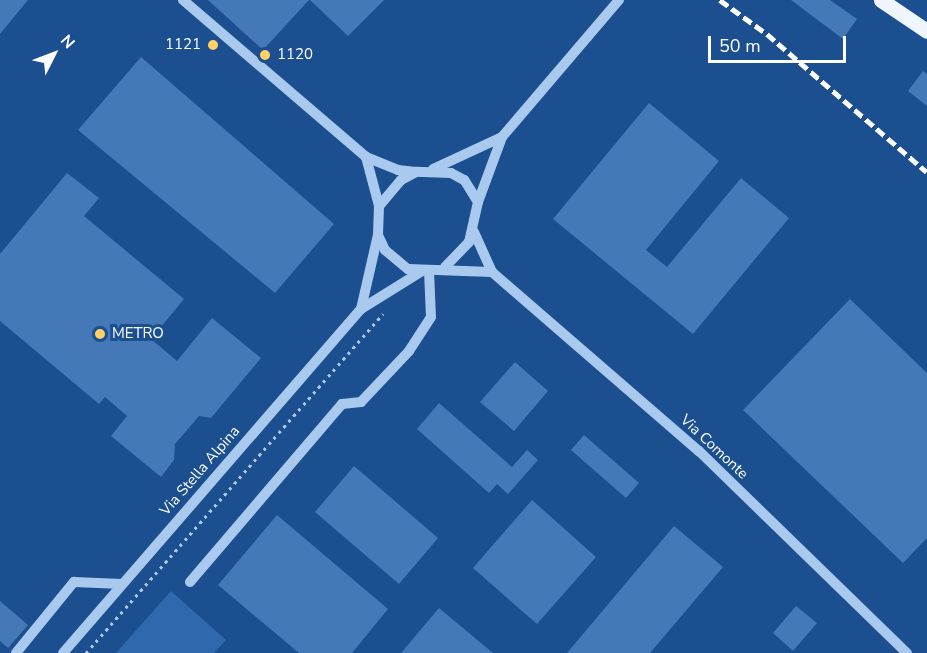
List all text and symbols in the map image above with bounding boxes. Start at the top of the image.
north arrow [24,24,84,84]
scale bar [711,24,849,62]
text: N [55,30,80,54]
text: 50 m [719,34,761,58]
place label: 1121 [165,36,201,54]
marker: 1121 [206,38,220,52]
place label: 1120 [277,46,313,64]
marker: 1120 [258,48,272,62]
place label: METRO [112,325,164,343]
marker: METRO [93,327,107,341]
street label: Via Comonte [676,411,752,483]
street label: Via Stella Alpina [156,423,244,519]

